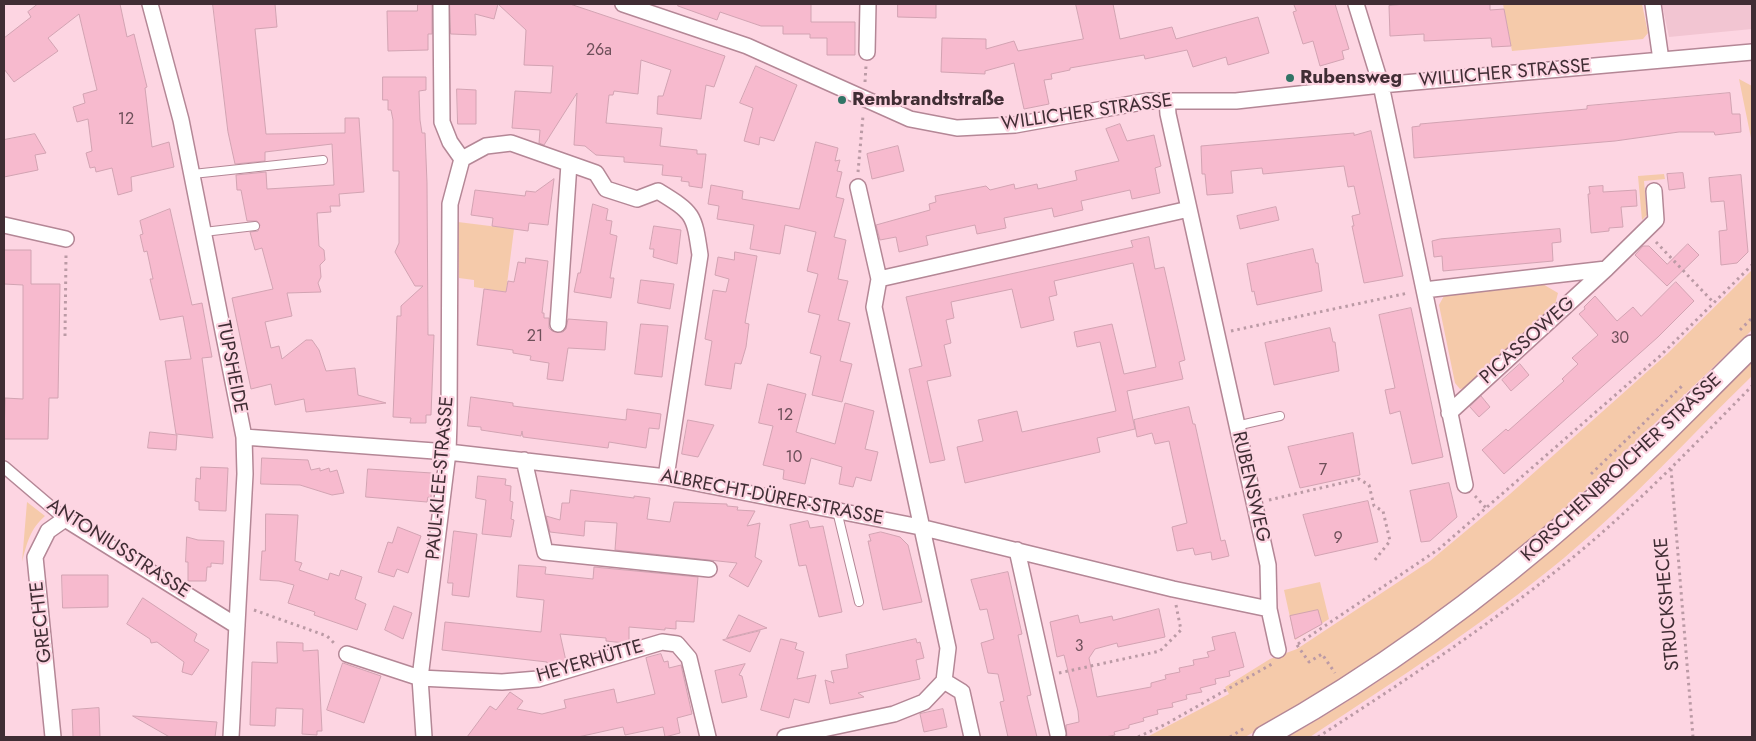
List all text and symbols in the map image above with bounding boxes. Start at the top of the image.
house number: 26a [586,41,612,61]
street label: WILLICHER STRASSE [1418,55,1592,93]
place label: Rubensweg [1300,67,1402,89]
marker: Rubensweg [1284,72,1296,84]
place label: Rembrandtstraße [852,89,1004,111]
street label: WILLICHER STRASSE [1000,90,1174,136]
marker: Rembrandtstraße [836,94,848,106]
house number: 12 [118,110,134,130]
street label: PICASSOWEG [1476,293,1580,389]
street label: TUPSHEIDE [211,319,251,415]
house number: 21 [527,327,543,347]
house number: 30 [1611,329,1629,349]
street label: KORSCHENBROICHER STRASSE [1517,369,1727,567]
street label: PAUL-KLEE-STRASSE [422,395,460,561]
house number: 12 [777,406,793,426]
street label: RUBENSWEG [1226,430,1274,544]
house number: 10 [786,448,802,468]
house number: 7 [1319,461,1327,481]
street label: ALBRECHT-DÜRER-STRASSE [659,465,885,531]
street label: ANTONIUSSTRASSE [42,494,194,604]
house number: 9 [1333,529,1343,549]
street label: STRUCKSHECKE [1651,536,1685,672]
street label: GRECHTE [26,580,58,664]
street label: HEYERHÜTTE [534,636,646,688]
house number: 3 [1075,637,1083,657]

